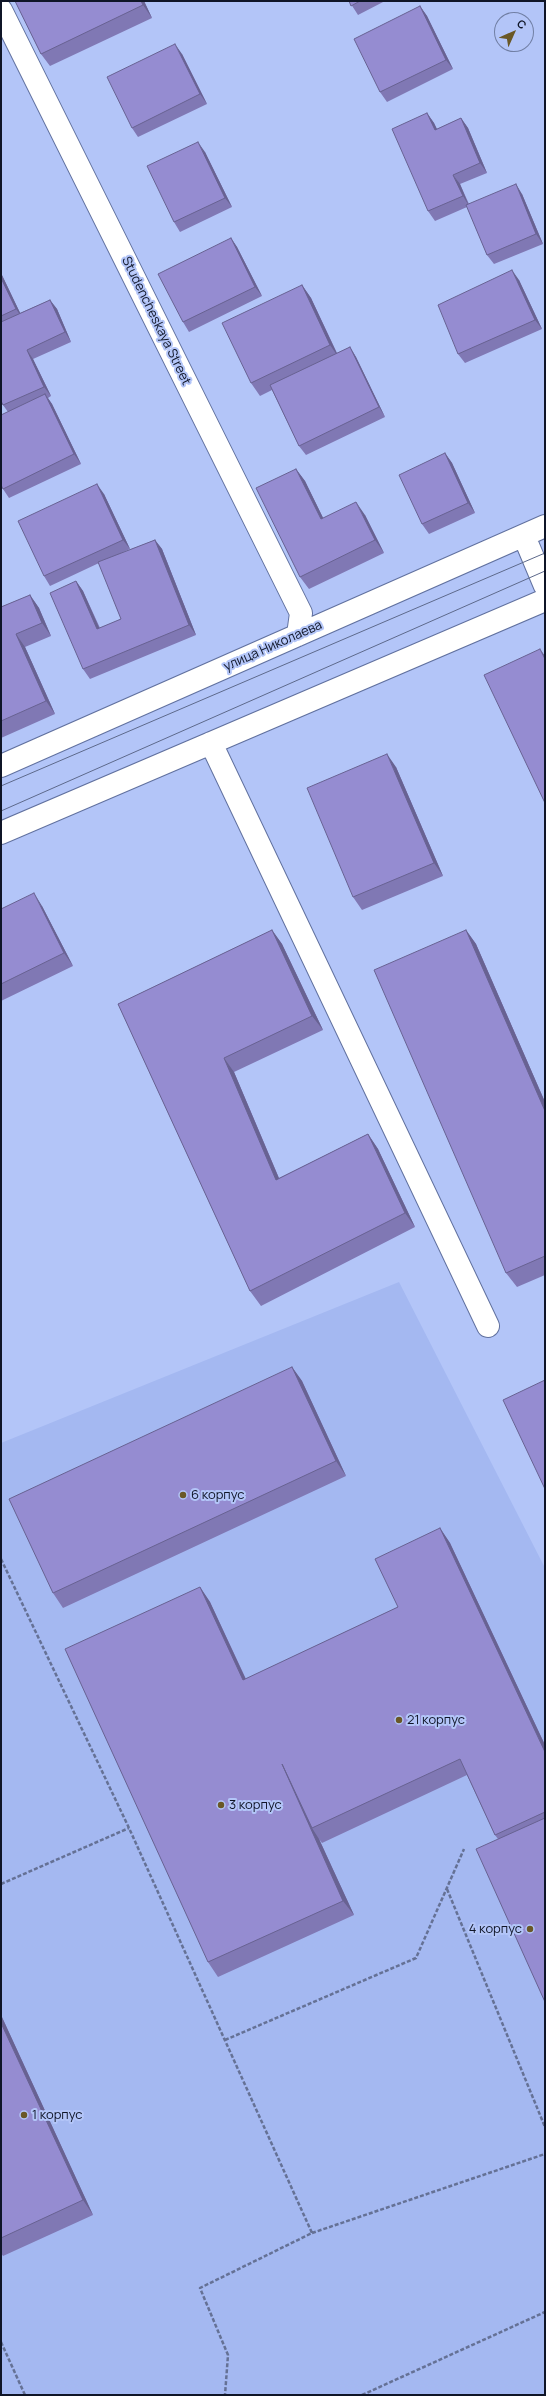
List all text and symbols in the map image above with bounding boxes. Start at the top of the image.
north arrow [494,12,534,52]
text: С [514,16,530,32]
street label: Studencheskaya Street [118,254,194,388]
street label: улица Николаева [221,617,325,675]
place label: 6 корпус [191,1487,245,1503]
marker: 6 корпус [178,1490,188,1500]
place label: 21 корпус [407,1712,465,1728]
marker: 21 корпус [394,1715,404,1725]
place label: 3 корпус [229,1797,282,1813]
marker: 3 корпус [216,1800,226,1810]
place label: 4 корпус [469,1921,522,1937]
marker: 4 корпус [525,1924,535,1934]
place label: 1 корпус [32,2107,83,2123]
marker: 1 корпус [19,2110,29,2120]

